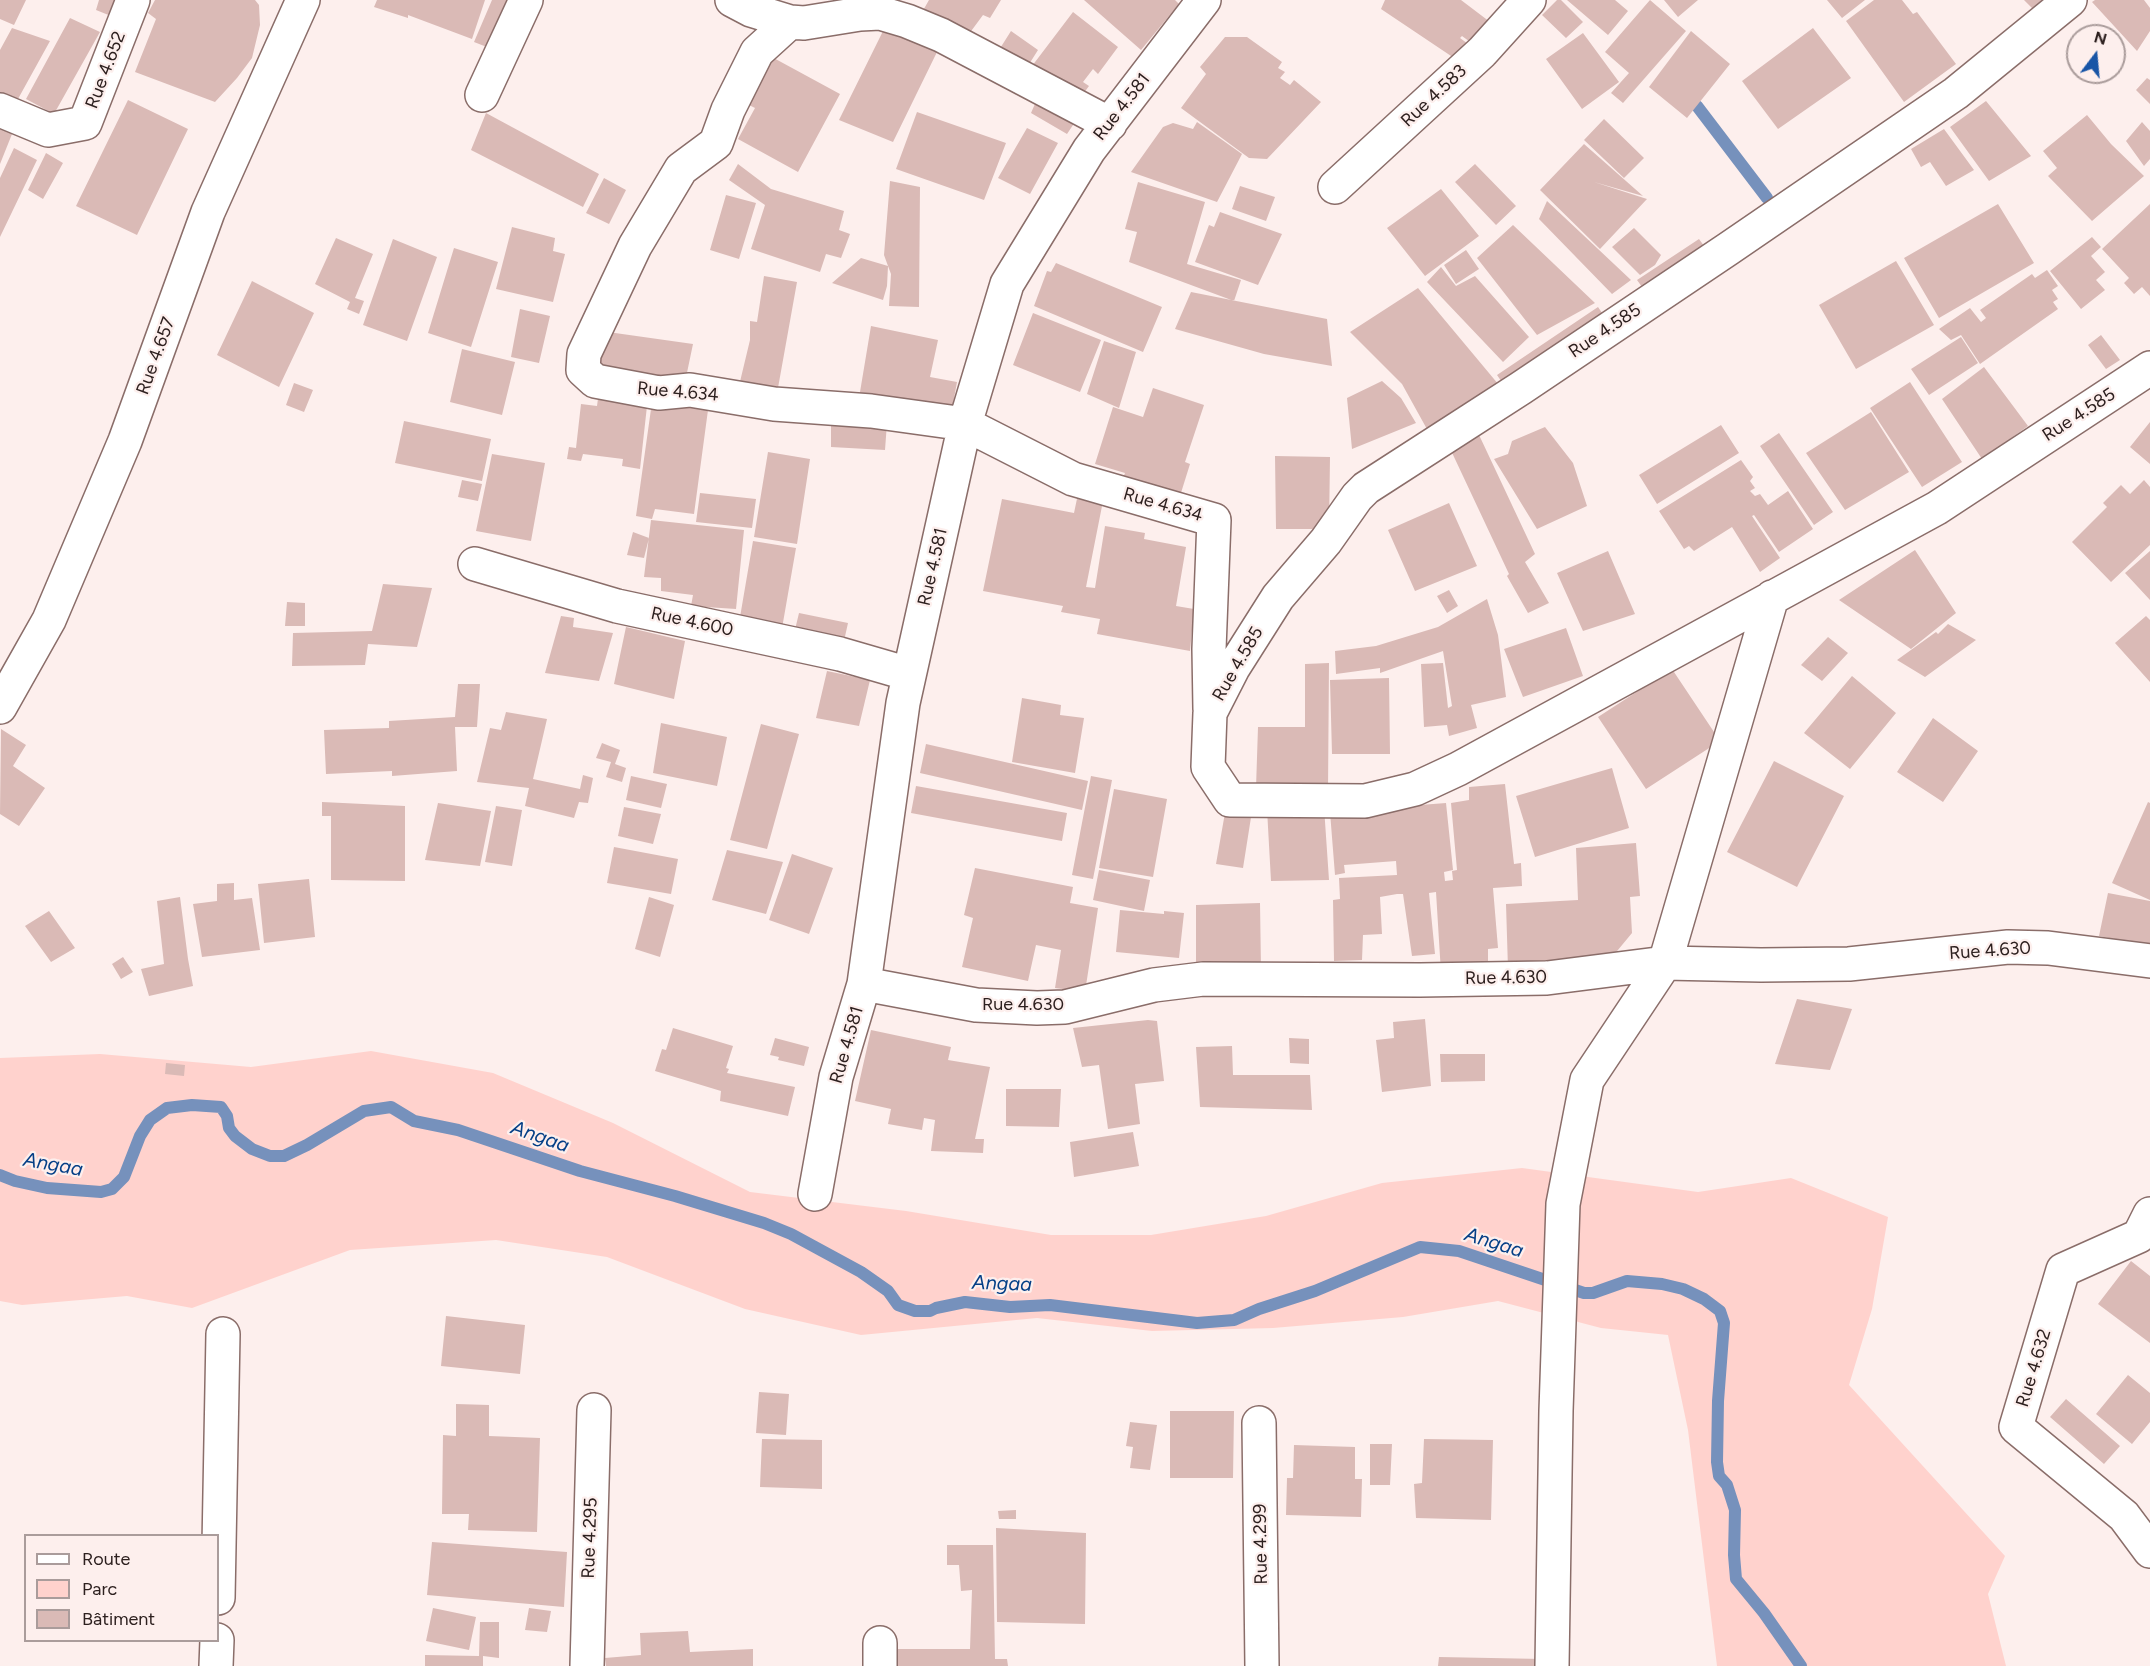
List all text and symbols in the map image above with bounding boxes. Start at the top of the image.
north arrow [2066,24,2126,84]
text: N [2092,27,2109,49]
street label: Rue 4.652 [81,28,131,112]
street label: Rue 4.583 [1397,60,1471,132]
street label: Rue 4.581 [1089,69,1155,145]
street label: Rue 4.585 [1565,299,1645,363]
street label: Rue 4.657 [132,314,180,398]
street label: Rue 4.634 [636,378,720,406]
street label: Rue 4.585 [2039,384,2119,446]
street label: Rue 4.634 [1121,483,1205,527]
street label: Rue 4.581 [914,526,952,608]
street label: Rue 4.600 [649,603,735,641]
street label: Rue 4.585 [1208,623,1268,705]
street label: Rue 4.630 [1948,937,2032,965]
street label: Rue 4.630 [1465,966,1547,990]
street label: Rue 4.630 [982,994,1064,1016]
street label: Rue 4.581 [826,1004,868,1086]
water label: Angaa [508,1116,572,1158]
water label: Angaa [21,1148,85,1182]
water label: Angaa [1462,1223,1526,1263]
water label: Angaa [972,1271,1032,1297]
street label: Rue 4.632 [2012,1326,2056,1410]
street label: Rue 4.295 [578,1497,602,1579]
street label: Rue 4.299 [1249,1503,1273,1585]
legend [24,1534,219,1642]
text: Route [82,1548,130,1570]
text: Parc [82,1578,117,1600]
text: Bâtiment [82,1608,155,1630]

